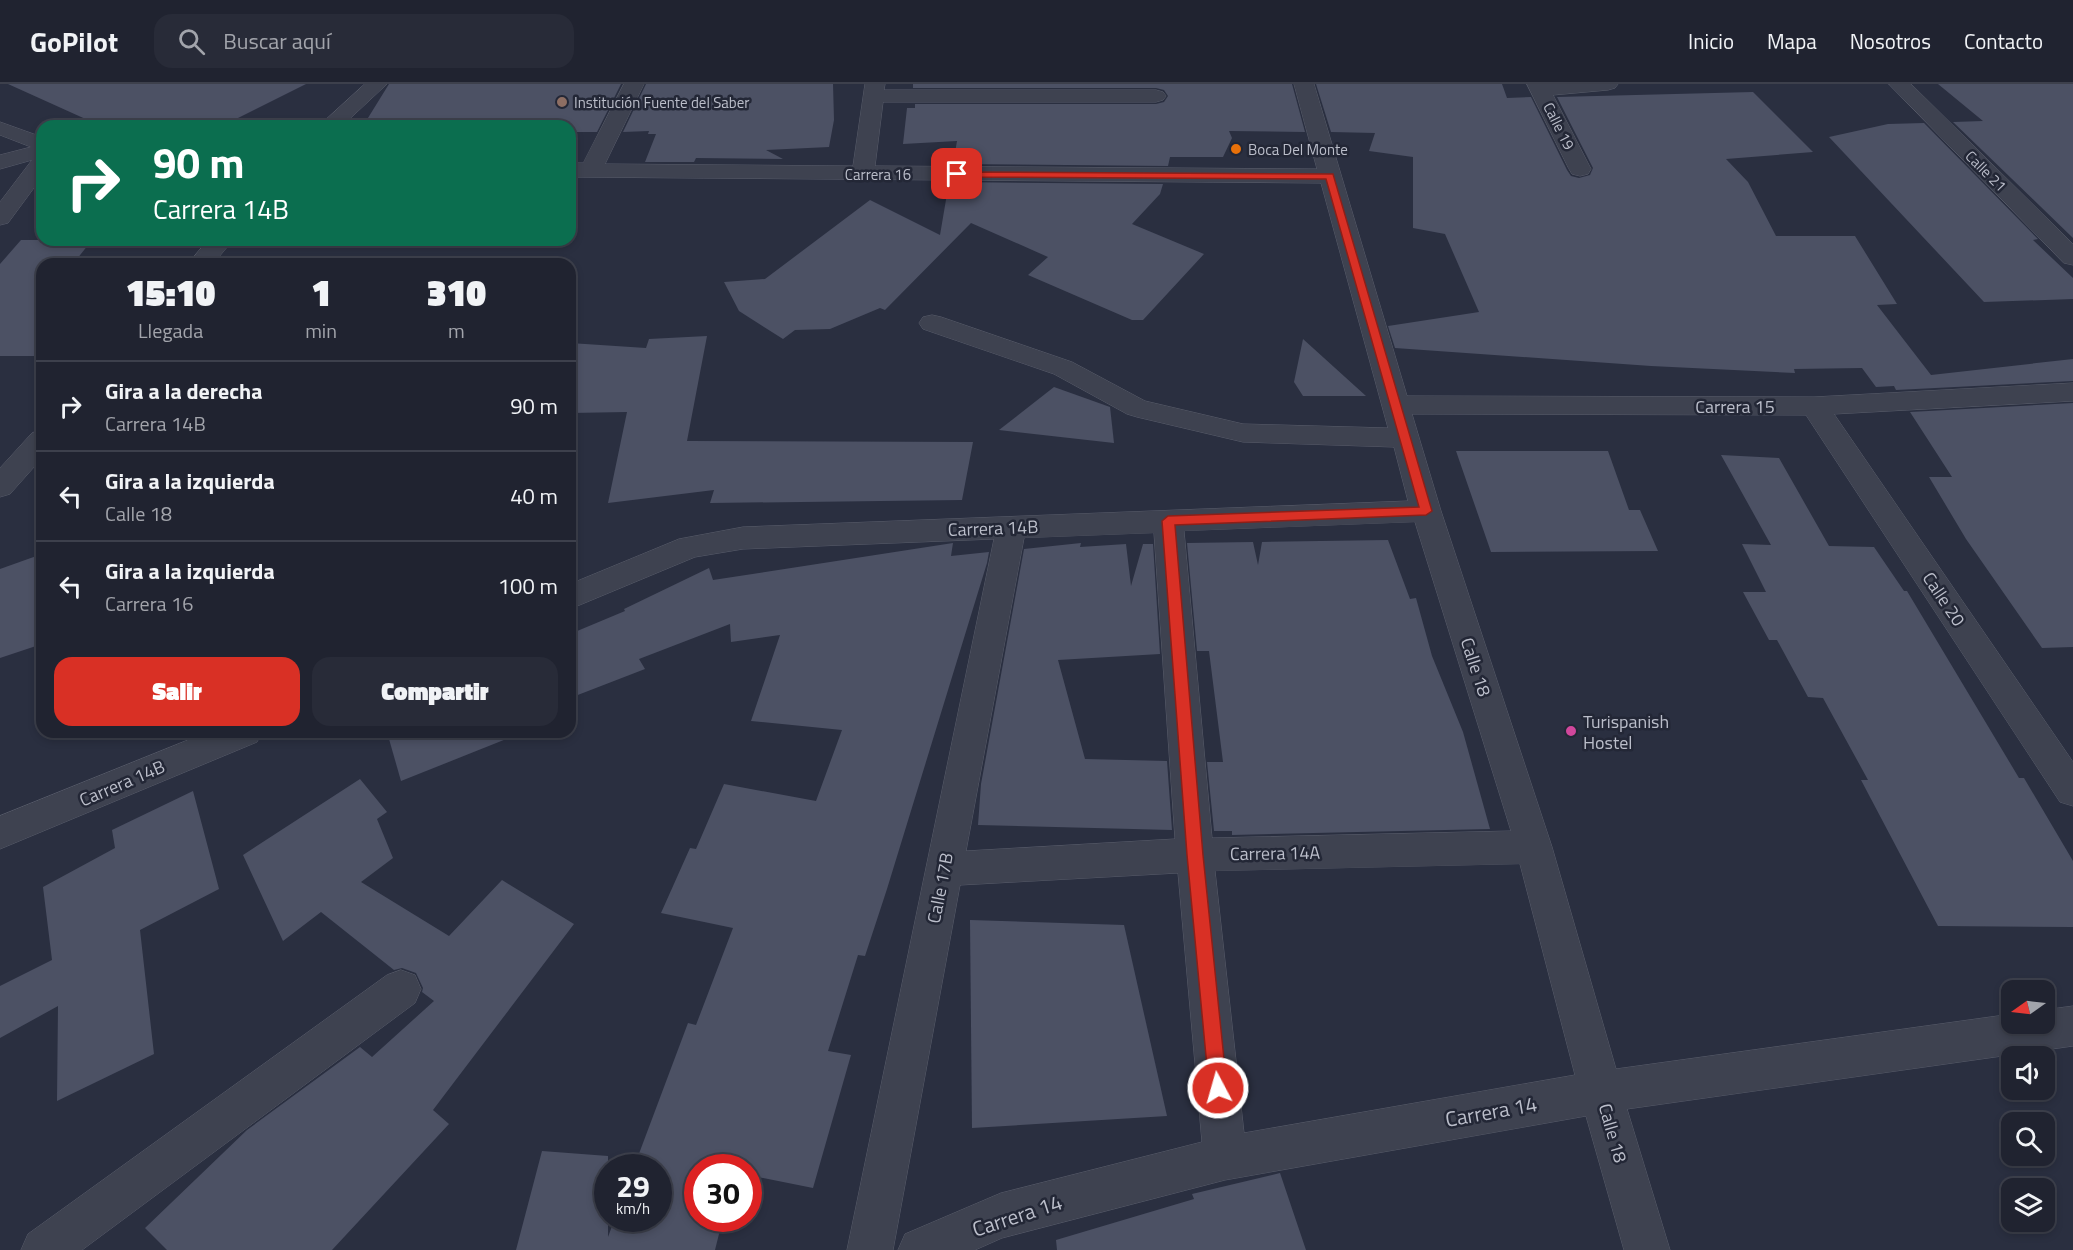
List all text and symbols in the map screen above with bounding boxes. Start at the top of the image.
search box [154,14,574,68]
text: GoPilot [30,20,118,63]
text: Buscar aquí [223,24,331,58]
icon: search [175,25,208,58]
text: Inicio [1688,25,1734,57]
text: Mapa [1767,25,1817,57]
text: Nosotros [1850,25,1931,57]
text: Contacto [1964,25,2043,57]
place label: Institución Fuente del Saber [574,91,750,114]
marker: Institución Fuente del Saber [555,95,569,109]
street label: Calle 19 [1537,98,1581,154]
text: 90 m [153,130,245,194]
place label: Boca Del Monte [1248,138,1348,161]
marker: Boca Del Monte [1229,142,1243,156]
icon: right [54,144,132,222]
street label: Calle 21 [1960,145,2012,197]
pin [931,148,982,199]
icon: arrive [940,157,973,190]
street label: Carrera 16 [845,163,911,186]
text: Carrera 14B [153,188,289,229]
text: 15:10 [126,265,215,320]
text: 1 [311,265,331,320]
text: 310 [427,265,486,320]
text: Llegada [138,315,203,346]
text: min [305,315,337,346]
text: m [448,315,465,346]
text: Gira a la derecha [105,374,262,408]
text: 90 m [510,389,558,423]
icon: right [54,390,87,423]
street label: Carrera 15 [1695,393,1775,420]
text: Carrera 14B [105,408,206,439]
text: Gira a la izquierda [105,464,275,498]
text: 40 m [510,479,558,513]
icon: left [54,480,87,513]
text: Calle 18 [105,498,172,529]
street label: Carrera 14B [947,513,1039,543]
text: Gira a la izquierda [105,554,275,588]
street label: Calle 20 [1916,566,1972,632]
text: 100 m [498,569,558,603]
icon: left [54,570,87,603]
text: Carrera 16 [105,588,193,619]
street label: Calle 18 [1454,634,1498,700]
button: Salir [54,657,300,726]
button: Compartir [312,657,558,726]
place label: Turispanish Hostel [1583,708,1669,756]
marker: Turispanish Hostel [1564,724,1578,738]
street label: Carrera 14B [75,753,169,813]
street label: Carrera 14A [1230,839,1321,867]
street label: Calle 17B [920,850,960,926]
north arrow [2001,980,2055,1034]
map controls [2001,980,2055,1232]
button: sound [2001,1046,2055,1100]
position arrow [1186,1056,1250,1120]
street label: Carrera 14 [1443,1087,1539,1135]
street label: Calle 18 [1592,1100,1634,1166]
button: search [2001,1112,2055,1166]
speed limit sign: 30 [684,1154,762,1232]
text: 29 [616,1163,650,1209]
button: layers [2001,1178,2055,1232]
street label: Carrera 14 [968,1185,1066,1245]
text: km/h [616,1197,650,1220]

